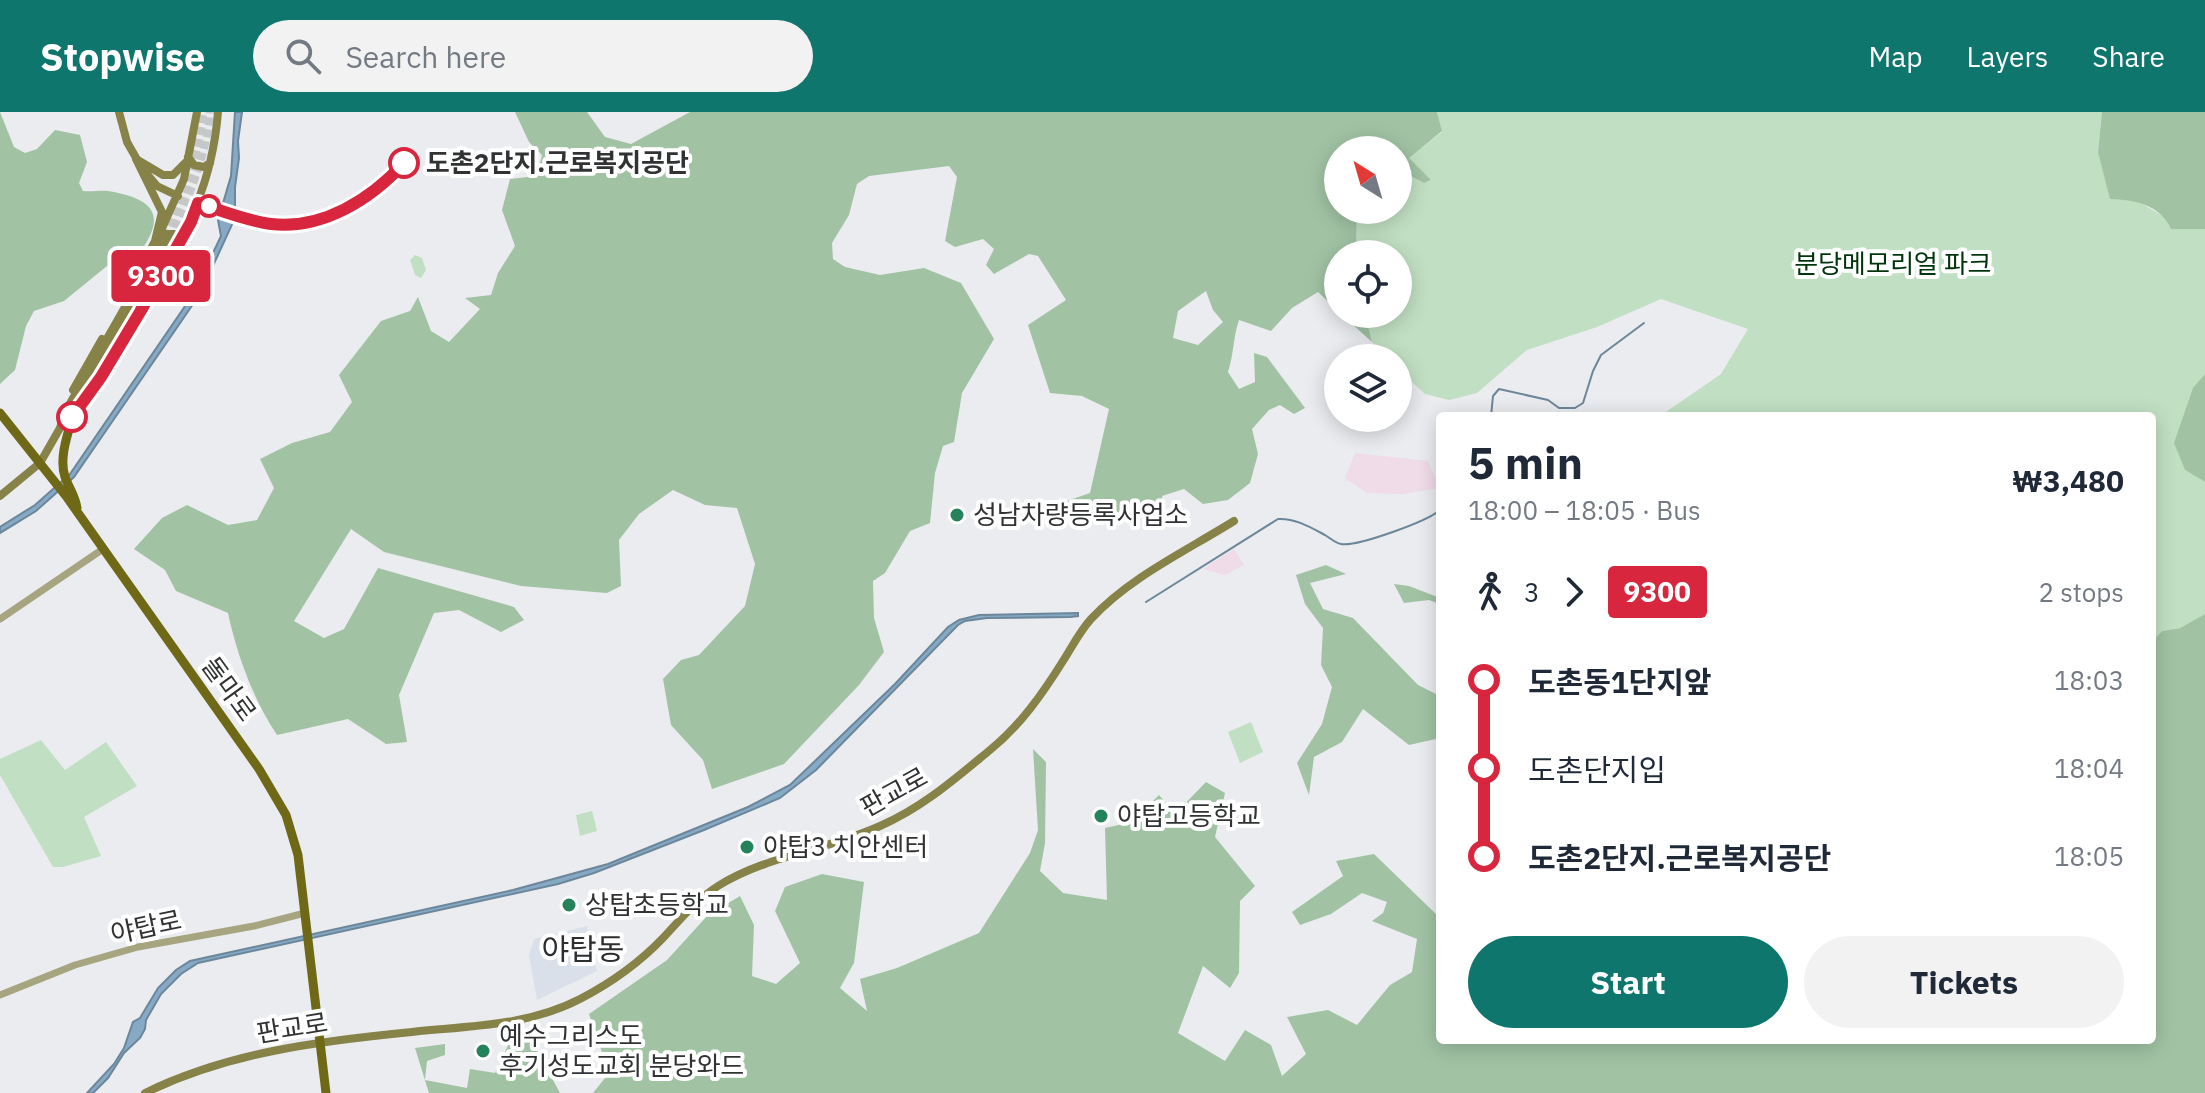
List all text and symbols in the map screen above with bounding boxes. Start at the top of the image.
search box [253,20,813,92]
text: Stopwise [40,32,205,81]
icon: search [281,34,325,78]
text: Search here [345,37,506,76]
text: Map [1868,38,1922,75]
text: Layers [1966,38,2048,75]
text: Share [2092,38,2165,75]
north arrow [1324,136,1412,224]
map controls [1324,136,1412,432]
place label: 도촌2단지.근로복지공단 [426,145,689,179]
marker: 도촌2단지.근로복지공단 [389,148,419,178]
unlabelled marker [198,195,220,217]
button: locate [1324,240,1412,328]
park label: 분당메모리얼 파크 [1794,246,1992,280]
line badge: 9300 [105,250,217,302]
text: 9300 [127,257,195,294]
button: layers [1324,344,1412,432]
unlabelled marker [57,402,87,432]
text: 5 min [1468,434,1583,491]
text: ₩3,480 [2012,461,2124,500]
text: 18:00 – 18:05 · Bus [1468,493,1701,527]
place label: 성남차량등록사업소 [973,497,1188,531]
marker: 성남차량등록사업소 [948,506,966,524]
icon: walk [1468,570,1512,614]
icon: forward [1552,570,1596,614]
text: 9300 [1624,573,1691,610]
text: 3 [1524,575,1540,609]
text: 2 stops [2038,575,2124,609]
street label: 돌마로 [195,649,265,727]
text: 도촌동1단지앞 [1528,662,1712,701]
text: 18:03 [2054,663,2124,697]
text: 도촌단지입 [1528,750,1666,789]
text: 18:04 [2054,751,2124,785]
street label: 판교로 [854,759,933,823]
place label: 야탑고등학교 [1117,798,1261,832]
marker: 야탑고등학교 [1092,807,1110,825]
place label: 야탑3 치안센터 [763,829,928,863]
marker: 야탑3 치안센터 [738,838,756,856]
text: 도촌2단지.근로복지공단 [1528,838,1831,877]
text: 18:05 [2054,839,2124,873]
place label: 상탑초등학교 [585,887,729,921]
marker: 상탑초등학교 [560,896,578,914]
street label: 야탑로 [107,902,184,950]
district label: 야탑동 [542,929,624,968]
button: Start [1468,936,1788,1028]
button: Tickets [1804,936,2124,1028]
street label: 판교로 [254,1005,330,1049]
place label: 예수그리스도 후기성도교회 분당와드 [499,1018,744,1082]
marker: 예수그리스도 후기성도교회 분당와드 [474,1042,492,1060]

